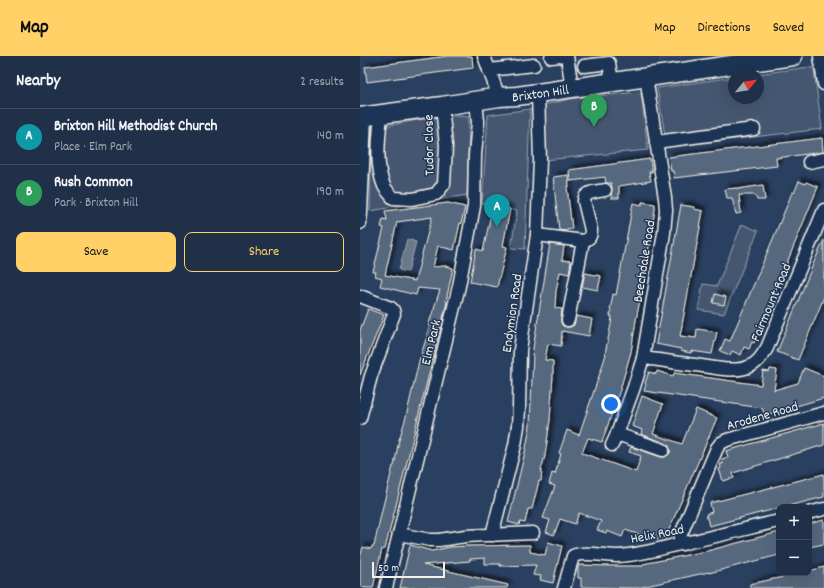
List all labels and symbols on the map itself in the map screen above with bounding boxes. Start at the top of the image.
north arrow [728,68,764,104]
street label: Brixton Hill [512,81,571,108]
pin: B [581,94,607,127]
street label: Tudor Close [419,114,441,176]
pin: A [484,194,510,227]
street label: Beechdale Road [629,219,661,304]
street label: Fairmount Road [746,260,797,345]
street label: Endymion Road [498,273,528,354]
street label: Elm Park [417,317,447,367]
your location [601,394,621,414]
street label: Arodene Road [724,397,801,437]
street label: Helix Road [629,520,686,550]
scale bar [372,560,445,579]

